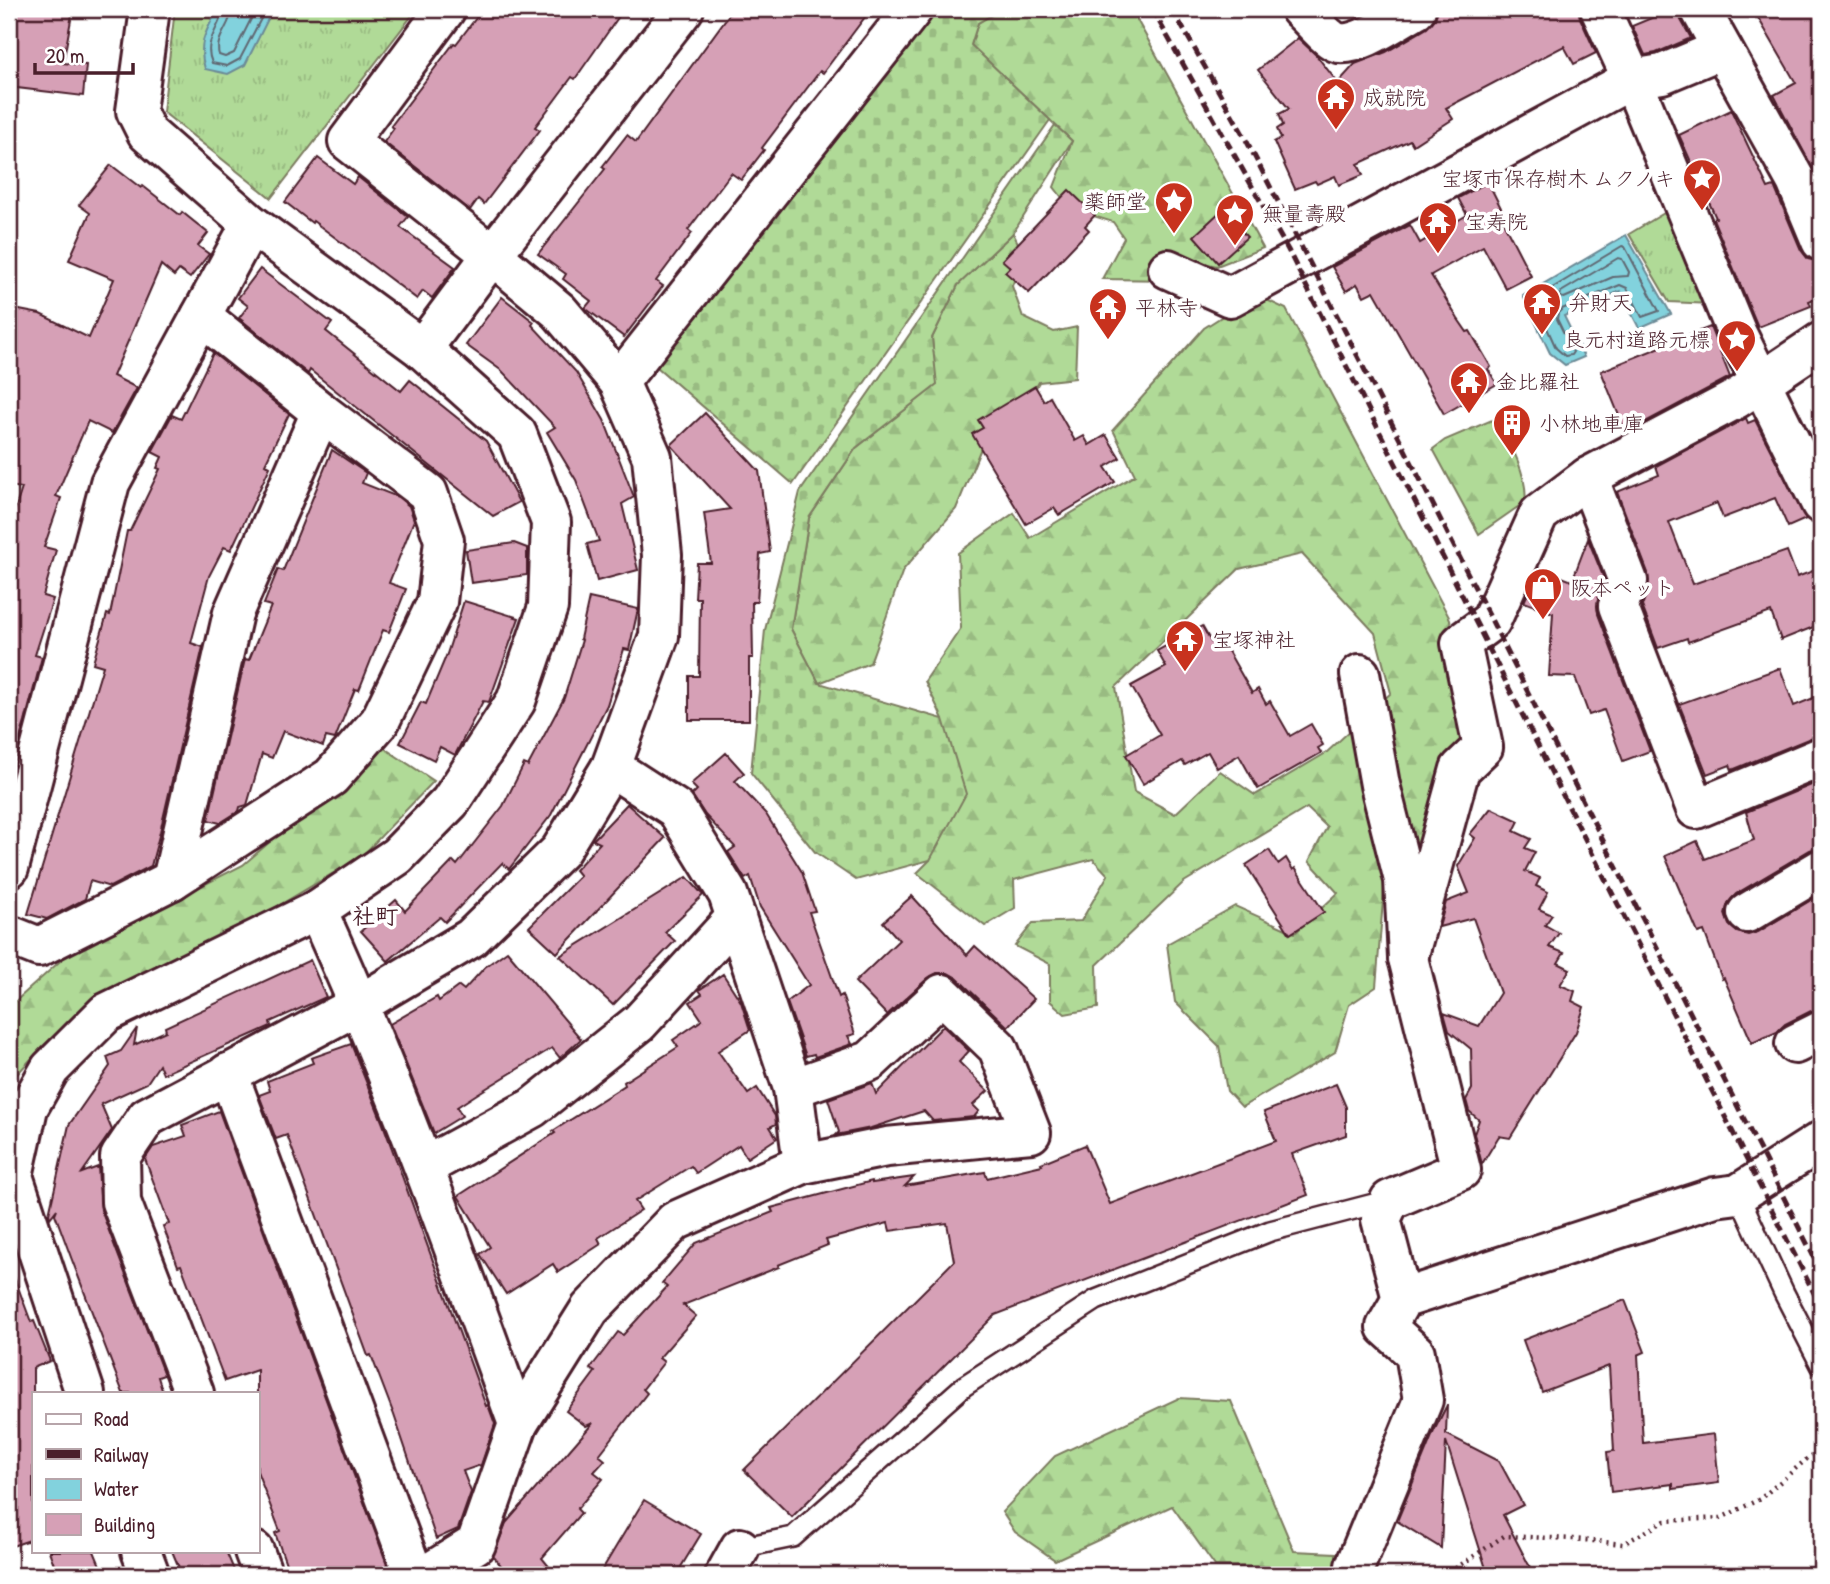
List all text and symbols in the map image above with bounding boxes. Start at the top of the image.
scale bar [35,32,133,76]
text: 20 m [46,41,84,70]
temple icon: 成就院 [1315,76,1357,131]
place label: 成就院 [1363,83,1426,112]
place icon: 宝塚市保存樹木 ムクノキ [1681,157,1723,212]
place label: 宝塚市保存樹木 ムクノキ [1441,164,1675,193]
place icon: 薬師堂 [1153,180,1195,235]
place label: 薬師堂 [1084,187,1147,216]
place icon: 無量壽殿 [1214,192,1256,247]
place label: 無量壽殿 [1262,199,1346,228]
temple icon: 宝寿院 [1417,200,1459,255]
place label: 宝寿院 [1465,207,1528,236]
temple icon: 弁財天 [1521,281,1563,336]
temple icon: 平林寺 [1087,286,1129,341]
place label: 弁財天 [1569,288,1632,317]
place label: 平林寺 [1135,293,1198,322]
place icon: 良元村道路元標 [1716,318,1758,373]
place label: 良元村道路元標 [1563,325,1710,354]
temple icon: 金比羅社 [1448,360,1490,415]
place label: 金比羅社 [1496,367,1580,396]
building icon: 小林地車庫 [1491,402,1533,457]
place label: 小林地車庫 [1539,409,1644,438]
shop icon: 阪本ペット [1522,566,1564,621]
place label: 阪本ペット [1570,573,1675,602]
temple icon: 宝塚神社 [1164,618,1206,673]
place label: 宝塚神社 [1212,625,1296,654]
district label: 社町 [352,900,398,931]
legend [32,1392,259,1552]
text: Road [94,1404,128,1433]
text: Railway [94,1440,149,1469]
text: Water [94,1474,139,1503]
text: Building [94,1510,155,1539]

